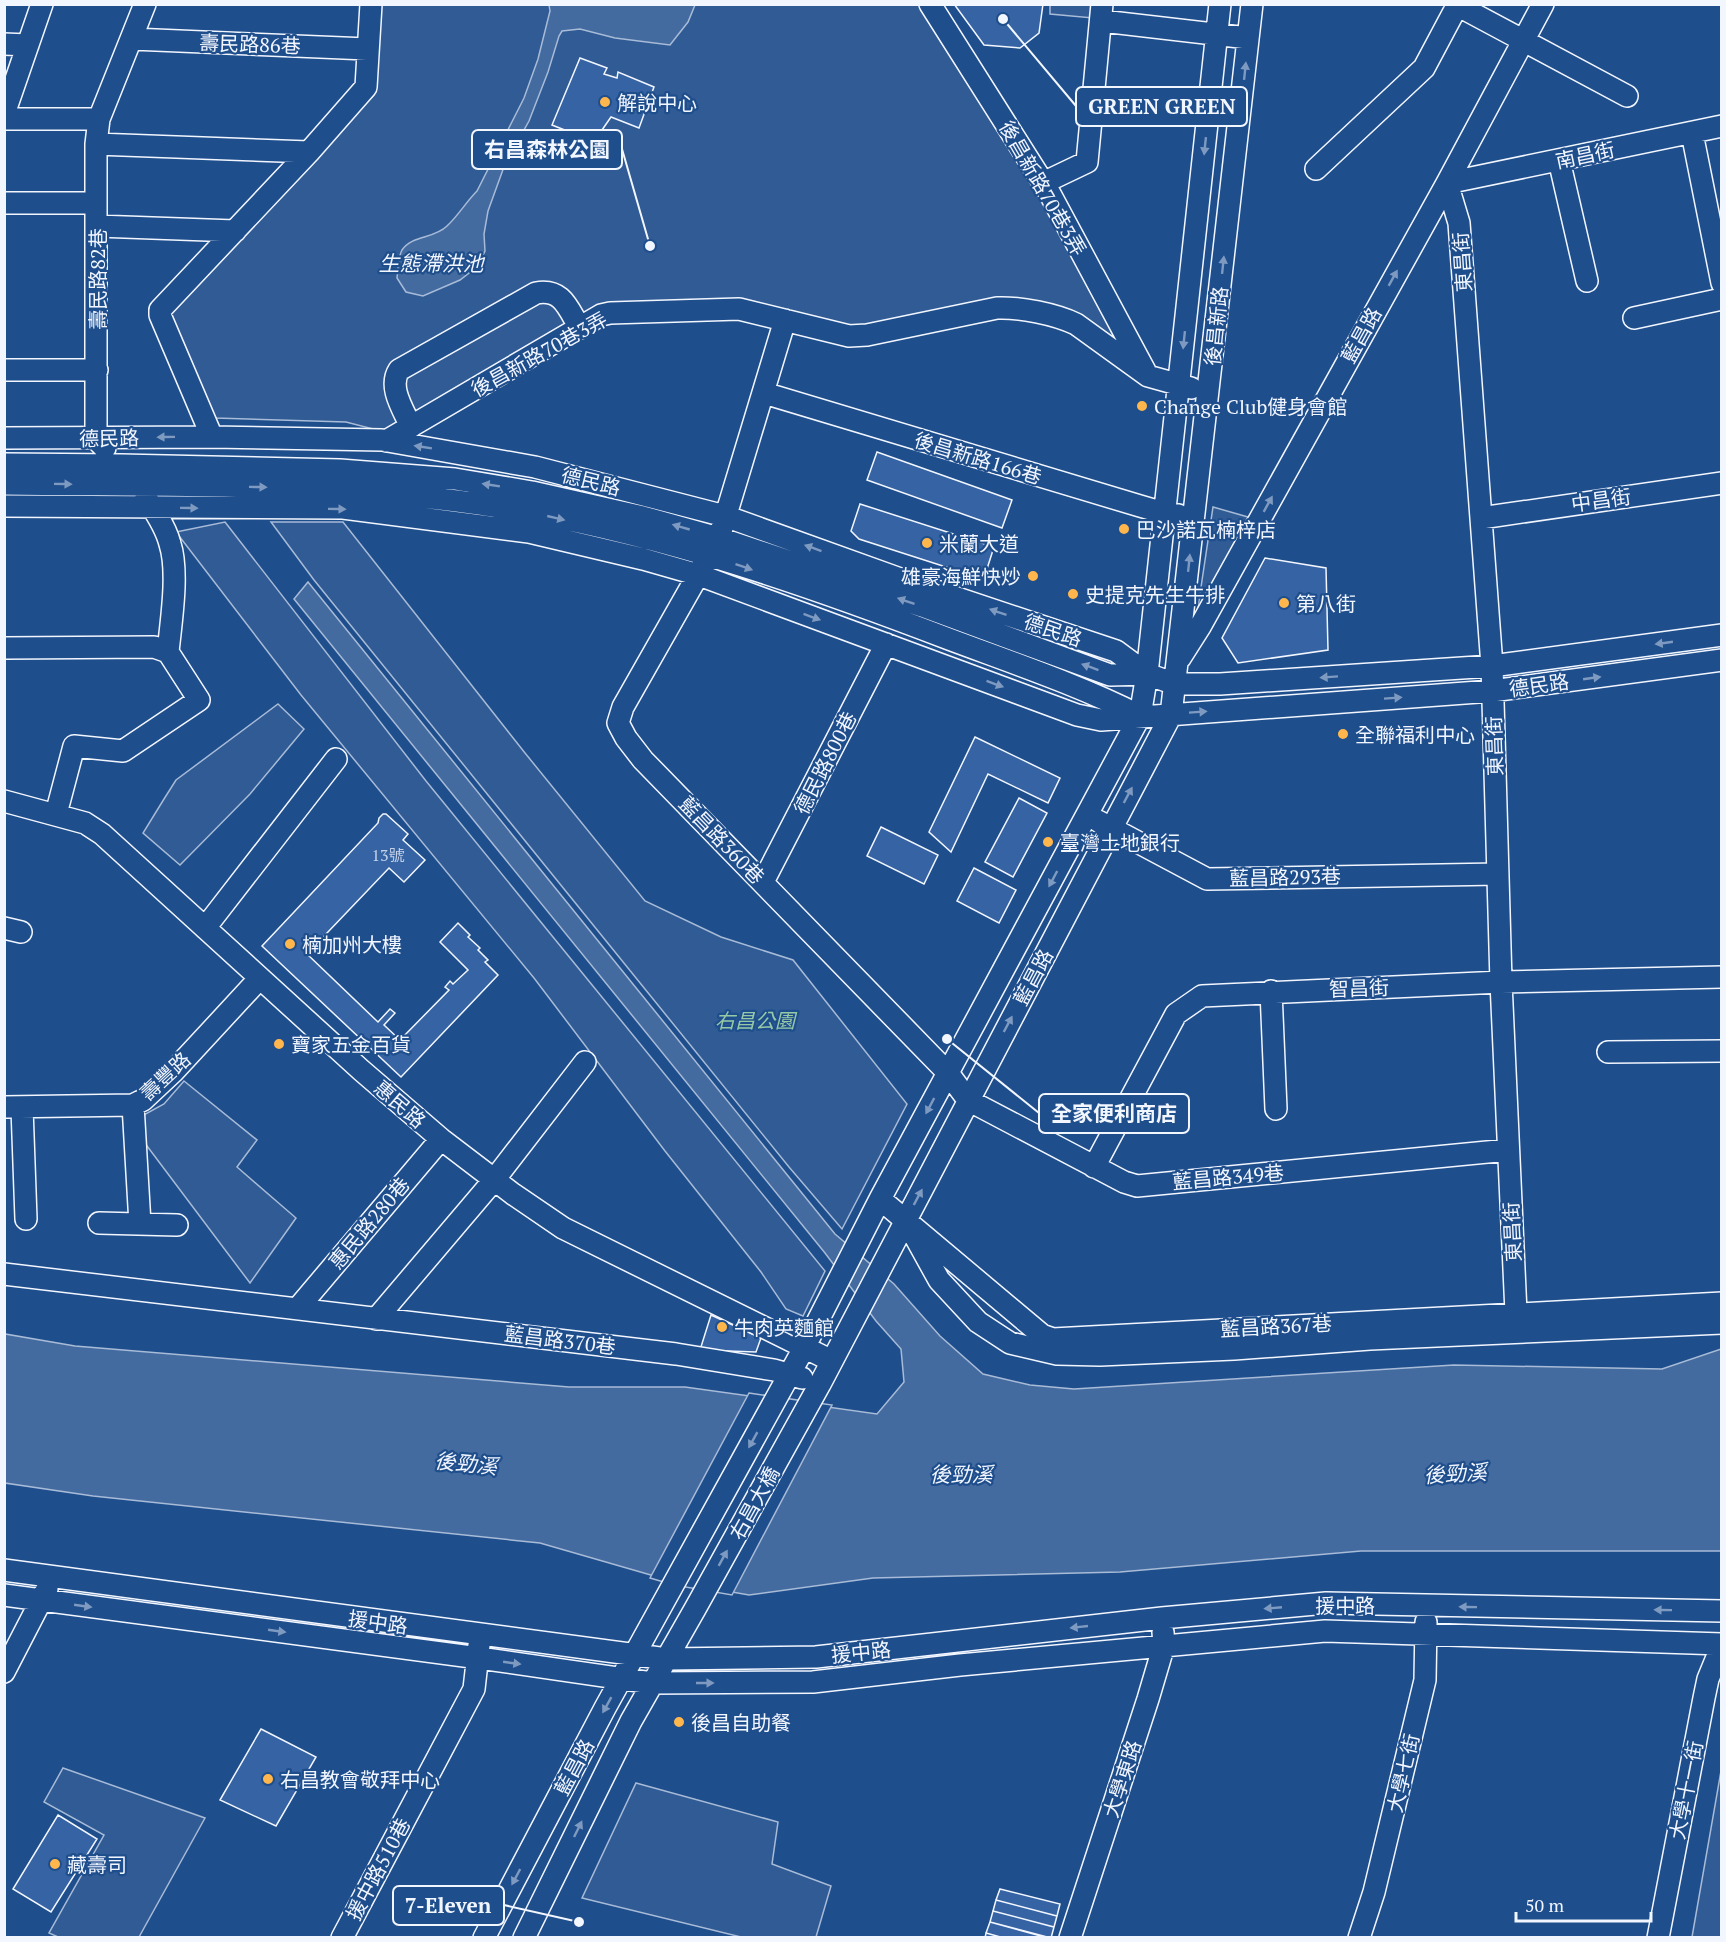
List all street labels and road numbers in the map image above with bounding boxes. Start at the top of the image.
street label: 壽民路86巷 [199,29,301,59]
street label: 後昌新路70巷3弄 [993,115,1093,261]
street label: 南昌街 [1553,136,1617,174]
street label: 壽民路82巷 [84,228,111,330]
street label: 東昌街 [1446,231,1478,293]
street label: 後昌新路 [1198,285,1234,367]
street label: 藍昌路 [1335,302,1387,368]
street label: 後昌新路70巷3弄 [466,305,612,403]
street label: 德民路 [79,424,139,452]
street label: 後昌新路166巷 [911,426,1045,490]
street label: 德民路 [559,461,623,501]
street label: 中昌街 [1569,482,1633,518]
street label: 德民路 [1020,607,1086,653]
street label: 德民路 [1507,667,1571,703]
street label: 德民路800巷 [788,707,862,819]
street label: 東昌街 [1479,716,1509,776]
street label: 藍昌路360巷 [673,790,771,890]
street label: 藍昌路293巷 [1229,863,1341,891]
street label: 藍昌路 [1007,944,1059,1010]
street label: 智昌街 [1329,973,1389,1003]
street label: 壽豐路 [134,1046,196,1106]
street label: 惠民路 [369,1074,431,1134]
street label: 藍昌路349巷 [1171,1159,1285,1195]
street label: 惠民路280巷 [323,1171,415,1275]
street label: 東昌街 [1497,1201,1527,1263]
street label: 藍昌路367巷 [1219,1310,1333,1342]
street label: 藍昌路370巷 [503,1320,617,1360]
street label: 右昌大橋 [723,1461,785,1545]
street label: 援中路 [1315,1592,1375,1619]
street label: 援中路 [346,1604,410,1640]
street label: 援中路 [830,1635,892,1669]
street label: 大學七街 [1381,1731,1425,1815]
street label: 藍昌路 [548,1734,600,1800]
street label: 大學東路 [1097,1737,1147,1821]
street label: 大學十一街 [1663,1738,1709,1842]
street label: 援中路510巷 [340,1813,416,1925]

